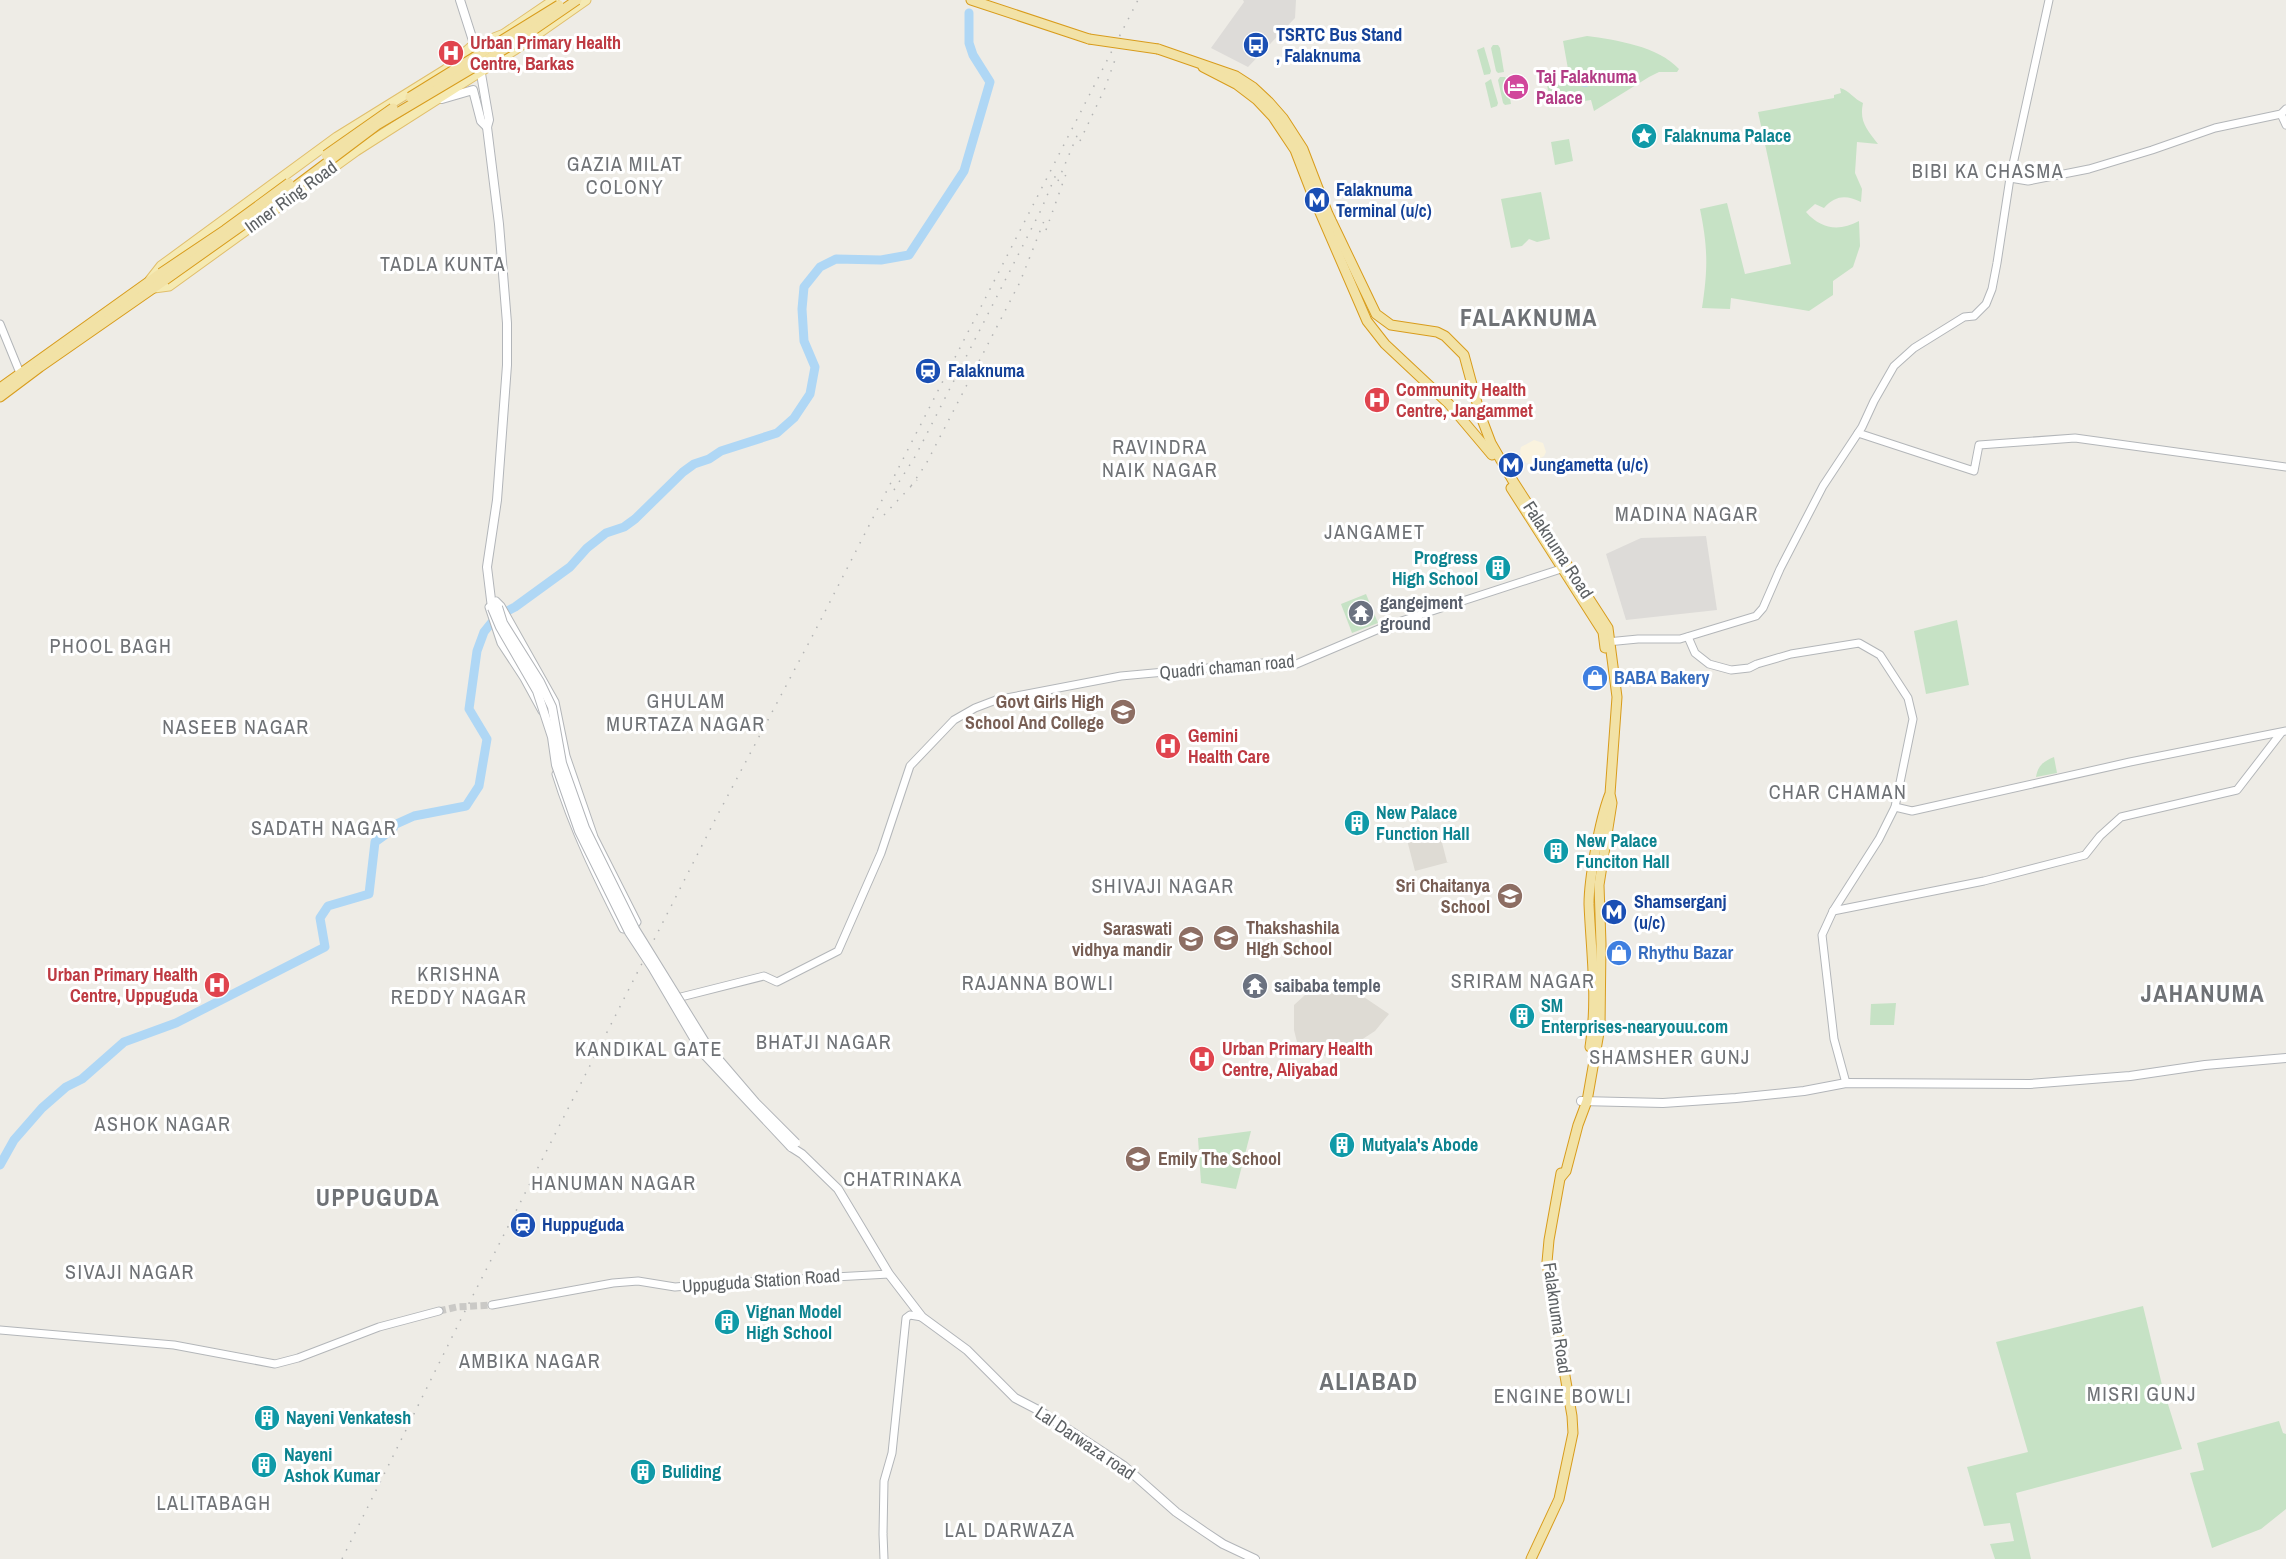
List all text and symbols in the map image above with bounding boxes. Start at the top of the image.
place label: TSRTC Bus Stand , Falaknuma [1276,22,1402,68]
place label: Urban Primary Health Centre, Barkas [470,30,621,76]
bus stop icon: TSRTC Bus Stand , Falaknuma [1241,30,1271,60]
hospital icon: Urban Primary Health Centre, Barkas [436,38,466,68]
place label: Taj Falaknuma Palace [1536,64,1638,110]
hotel icon: Taj Falaknuma Palace [1501,72,1531,102]
place icon: Falaknuma Palace [1629,121,1659,151]
place label: Falaknuma Palace [1664,123,1791,148]
district label: GAZIA MILAT COLONY [567,150,683,200]
street label: Inner Ring Road [240,155,342,239]
district label: BIBI KA CHASMA [1912,157,2064,184]
place label: Falaknuma Terminal (u/c) [1336,177,1432,223]
metro station icon: Falaknuma Terminal (u/c) [1302,185,1332,215]
district label: TADLA KUNTA [380,250,506,277]
district label: FALAKNUMA [1460,301,1598,333]
station icon: Falaknuma [913,356,943,386]
place label: Falaknuma [948,358,1025,383]
place label: Community Health Centre, Jangammet [1396,377,1533,423]
hospital icon: Community Health Centre, Jangammet [1362,385,1392,415]
district label: RAVINDRA NAIK NAGAR [1102,433,1218,483]
metro station icon: Jungametta (u/c) [1496,450,1526,480]
place label: Jungametta (u/c) [1530,452,1648,477]
street label: Falaknuma Road [1518,496,1599,603]
district label: MADINA NAGAR [1615,500,1759,527]
district label: JANGAMET [1324,518,1426,545]
place label: Progress High School [1392,545,1478,591]
building icon: Progress High School [1483,553,1513,583]
place label: gangejment ground [1380,590,1463,636]
temple icon: gangejment ground [1346,598,1376,628]
district label: PHOOL BAGH [50,632,172,659]
street label: Quadri chaman road [1158,648,1295,685]
shop icon: BABA Bakery [1580,663,1610,693]
place label: BABA Bakery [1614,665,1710,690]
district label: GHULAM MURTAZA NAGAR [606,687,766,737]
place label: Govt Girls High School And College [965,689,1104,735]
school or university icon: Govt Girls High School And College [1108,697,1138,727]
district label: NASEEB NAGAR [162,713,310,740]
place label: Gemini Health Care [1188,723,1270,769]
hospital icon: Gemini Health Care [1153,731,1183,761]
district label: CHAR CHAMAN [1769,778,1907,805]
place label: New Palace Function Hall [1376,800,1470,846]
building icon: New Palace Function Hall [1342,808,1372,838]
district label: SADATH NAGAR [251,814,397,841]
place label: New Palace Funciton Hall [1576,828,1670,874]
building icon: New Palace Funciton Hall [1541,836,1571,866]
district label: SHIVAJI NAGAR [1091,872,1235,899]
place label: Sri Chaitanya School [1396,873,1491,919]
school or university icon: Sri Chaitanya School [1495,881,1525,911]
place label: Shamserganj (u/c) [1634,889,1727,935]
metro station icon: Shamserganj (u/c) [1599,897,1629,927]
place label: Thakshashila HIgh School [1246,915,1340,961]
place label: Saraswati vidhya mandir [1072,916,1172,962]
school or university icon: Thakshashila HIgh School [1211,923,1241,953]
school or university icon: Saraswati vidhya mandir [1176,924,1206,954]
shop icon: Rhythu Bazar [1604,938,1634,968]
place label: Rhythu Bazar [1638,940,1733,965]
district label: KRISHNA REDDY NAGAR [391,960,527,1010]
place label: Urban Primary Health Centre, Uppuguda [47,962,199,1008]
district label: SRIRAM NAGAR [1451,967,1595,994]
district label: RAJANNA BOWLI [962,969,1114,996]
hospital icon: Urban Primary Health Centre, Uppuguda [202,970,232,1000]
temple icon: saibaba temple [1240,971,1270,1001]
place label: saibaba temple [1274,973,1381,998]
district label: JAHANUMA [2141,977,2265,1009]
place label: SM Enterprises-nearyouu.com [1541,993,1728,1039]
building icon: SM Enterprises-nearyouu.com [1507,1001,1537,1031]
district label: BHATJI NAGAR [756,1028,892,1055]
district label: KANDIKAL GATE [575,1035,723,1062]
place label: Urban Primary Health Centre, Aliyabad [1222,1036,1373,1082]
district label: SHAMSHER GUNJ [1589,1043,1751,1070]
hospital icon: Urban Primary Health Centre, Aliyabad [1187,1044,1217,1074]
district label: ASHOK NAGAR [94,1110,231,1137]
building icon: Mutyala's Abode [1327,1130,1357,1160]
place label: Mutyala's Abode [1362,1132,1478,1157]
school or university icon: Emily The School [1123,1144,1153,1174]
place label: Emily The School [1158,1146,1281,1171]
district label: CHATRINAKA [843,1165,963,1192]
district label: HANUMAN NAGAR [531,1169,697,1196]
district label: UPPUGUDA [316,1181,440,1213]
station icon: Huppuguda [508,1210,538,1240]
place label: Huppuguda [542,1212,625,1237]
district label: SIVAJI NAGAR [65,1258,195,1285]
street label: Falaknuma Road [1537,1261,1578,1375]
street label: Uppuguda Station Road [681,1263,841,1298]
place label: Vignan Model High School [746,1299,842,1345]
building icon: Vignan Model High School [712,1307,742,1337]
district label: AMBIKA NAGAR [458,1347,601,1374]
district label: ALIABAD [1319,1365,1419,1397]
district label: MISRI GUNJ [2087,1380,2197,1407]
district label: ENGINE BOWLI [1494,1382,1632,1409]
street label: Lal Darwaza road [1030,1400,1140,1485]
building icon: Nayeni Venkatesh [252,1403,282,1433]
place label: Nayeni Venkatesh [286,1405,411,1430]
place label: Nayeni Ashok Kumar [284,1442,380,1488]
building icon: Nayeni Ashok Kumar [249,1450,279,1480]
building icon: Buliding [628,1457,658,1487]
place label: Buliding [662,1459,721,1484]
district label: LALITABAGH [157,1489,271,1516]
district label: LAL DARWAZA [945,1516,1075,1543]

